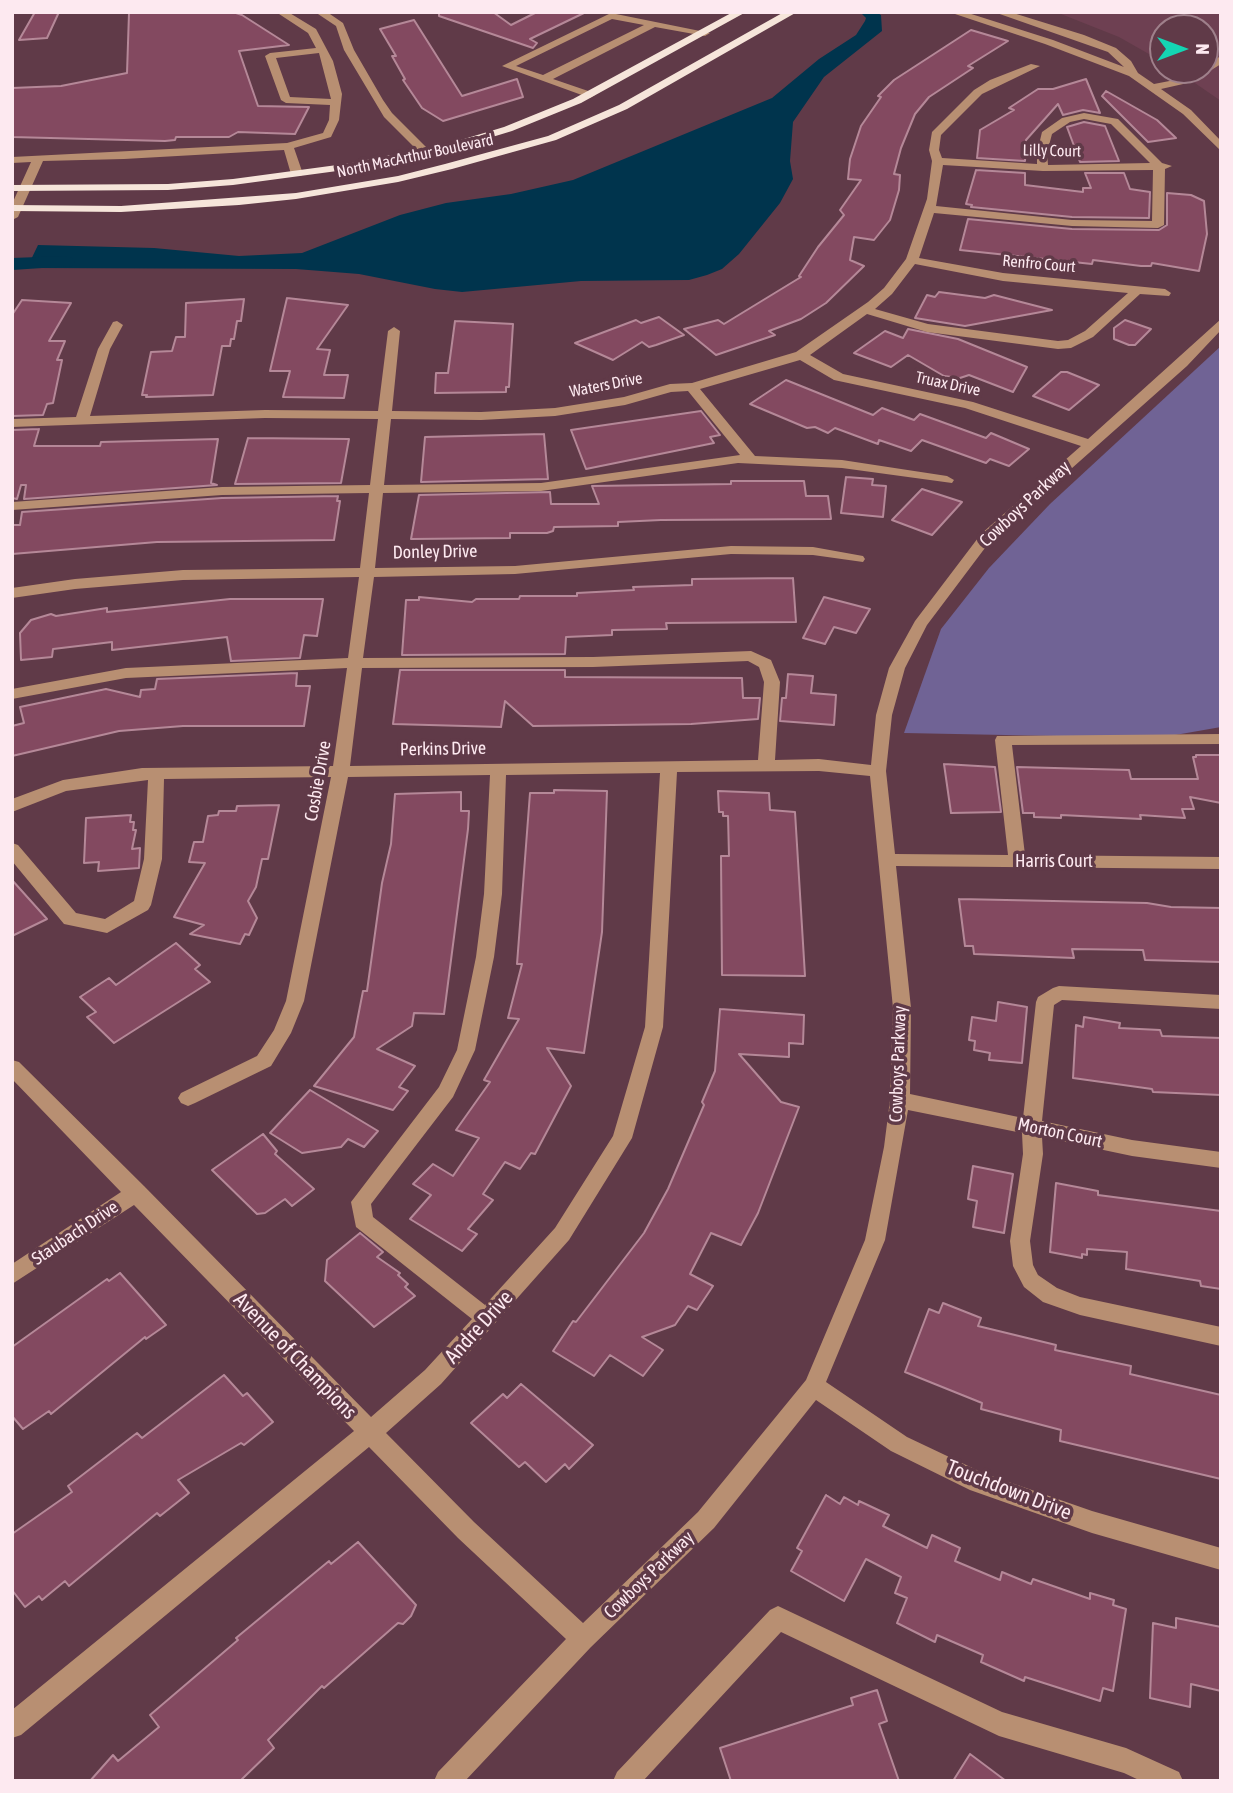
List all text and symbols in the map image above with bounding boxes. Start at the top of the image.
north arrow [1149,14,1219,84]
text: N [1192,43,1214,55]
street label: North MacArthur Boulevard [335,130,495,182]
street label: Lilly Court [1023,141,1081,161]
street label: Renfro Court [1002,251,1076,277]
street label: Truax Drive [914,368,982,400]
street label: Waters Drive [568,369,644,401]
street label: Cowboys Parkway [975,456,1075,552]
street label: Donley Drive [392,540,478,564]
street label: Perkins Drive [400,737,486,761]
street label: Cosbie Drive [300,739,336,823]
street label: Harris Court [1015,850,1093,872]
street label: Cowboys Parkway [885,1005,911,1123]
street label: Morton Court [1016,1114,1104,1152]
street label: Staubach Drive [28,1196,122,1270]
street label: Andre Drive [440,1285,518,1369]
street label: Avenue of Champions [228,1287,362,1425]
street label: Touchdown Drive [943,1455,1075,1525]
street label: Cowboys Parkway [600,1527,698,1623]

